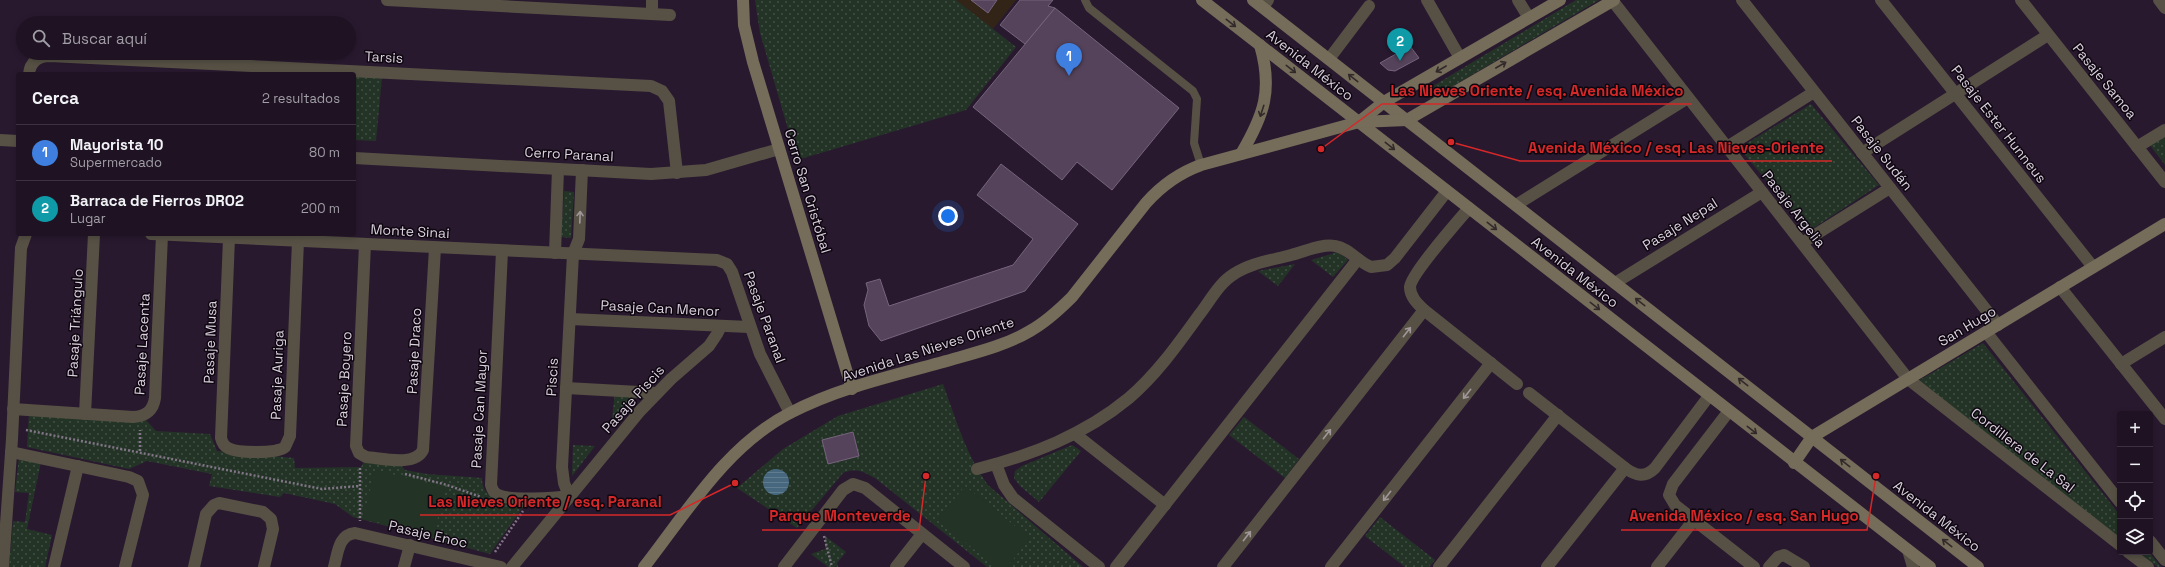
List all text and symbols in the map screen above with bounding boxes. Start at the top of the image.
search box [16,16,356,60]
one-way arrow [1226,18,1237,27]
street label: Avenida México [1263,25,1357,105]
icon: search [30,27,52,49]
pin: 2 [1387,28,1413,61]
text: Buscar aquí [62,29,147,48]
street label: Pasaje Samoa [2069,39,2141,123]
pin: 1 [1056,43,1082,76]
street label: Tarsis [364,47,404,67]
one-way arrow [1495,61,1507,69]
street label: Pasaje Ester Hunneus [1947,61,2051,187]
one-way arrow [1285,65,1296,74]
one-way arrow [1435,65,1447,73]
one-way arrow [1348,74,1359,82]
callout: Las Nieves Oriente / esq. Avenida México [1382,77,1692,104]
text: Las Nieves Oriente / esq. Avenida México [1391,81,1683,100]
text: Cerca [32,87,79,109]
text: 2 resultados [262,90,340,107]
one-way arrow [1258,104,1265,117]
street label: Pasaje Sudán [1847,112,1917,194]
street label: Cerro San Cristóbal [781,127,835,255]
callout: Avenida México / esq. Las Nieves-Oriente [1520,134,1832,161]
text: Mayorista 10 [70,135,164,154]
text: Avenida México / esq. Las Nieves-Oriente [1528,138,1824,157]
one-way arrow [1384,142,1395,150]
street label: Cerro Paranal [524,143,614,165]
text: 1 [42,144,48,161]
text: 80 m [309,144,340,161]
text: Supermercado [70,154,162,171]
street label: Pasaje Argelia [1758,167,1830,251]
text: Barraca de Fierros DRO2 [70,191,244,210]
street label: Pasaje Nepal [1639,194,1721,254]
text: 2 [41,200,49,217]
text: 200 m [301,200,340,217]
your location [938,206,958,226]
text: Lugar [70,210,106,227]
one-way arrow [577,211,584,224]
street label: Monte Sinai [370,220,450,242]
one-way arrow [1487,222,1498,230]
street label: Avenida México [1528,232,1622,312]
street label: Pasaje Triángulo [63,268,87,378]
street label: Pasaje Paranal [740,269,790,365]
street label: Pasaje Lacenta [130,293,154,395]
street label: Pasaje Can Menor [600,296,720,320]
one-way arrow [1635,298,1646,307]
street label: Pasaje Musa [200,300,220,384]
one-way arrow [1589,302,1600,310]
street label: San Hugo [1935,302,1999,350]
street label: Pasaje Draco [403,308,425,394]
street label: Avenida Las Nieves Oriente [840,313,1016,385]
one-way arrow [1403,326,1412,337]
street label: Pasaje Auriga [266,330,288,420]
street label: Pasaje Boyero [333,331,355,427]
street label: Pasaje Can Mayor [467,349,491,469]
street label: Piscis [542,357,562,397]
street label: Pasaje Piscis [598,361,668,437]
one-way arrow [1737,378,1748,387]
one-way arrow [1463,388,1471,399]
street label: Cordillera de La Sal [1967,404,2079,496]
map controls [2117,411,2153,555]
button: + [2117,411,2153,447]
one-way arrow [1746,425,1757,434]
one-way arrow [1323,428,1332,439]
button: − [2117,447,2153,483]
one-way arrow [1839,458,1850,467]
street label: Avenida México [1890,476,1984,556]
button: locate [2117,483,2153,519]
callout: Las Nieves Oriente / esq. Paranal [420,488,670,515]
one-way arrow [1382,490,1391,501]
text: Las Nieves Oriente / esq. Paranal [428,492,662,511]
callout: Parque Monteverde [762,503,919,530]
callout: Avenida México / esq. San Hugo [1621,503,1867,530]
text: Parque Monteverde [769,506,911,525]
text: Avenida México / esq. San Hugo [1629,506,1859,525]
street label: Pasaje Enoc [387,516,469,552]
button: layers [2117,519,2153,555]
one-way arrow [1243,531,1251,542]
one-way arrow [1942,539,1953,547]

